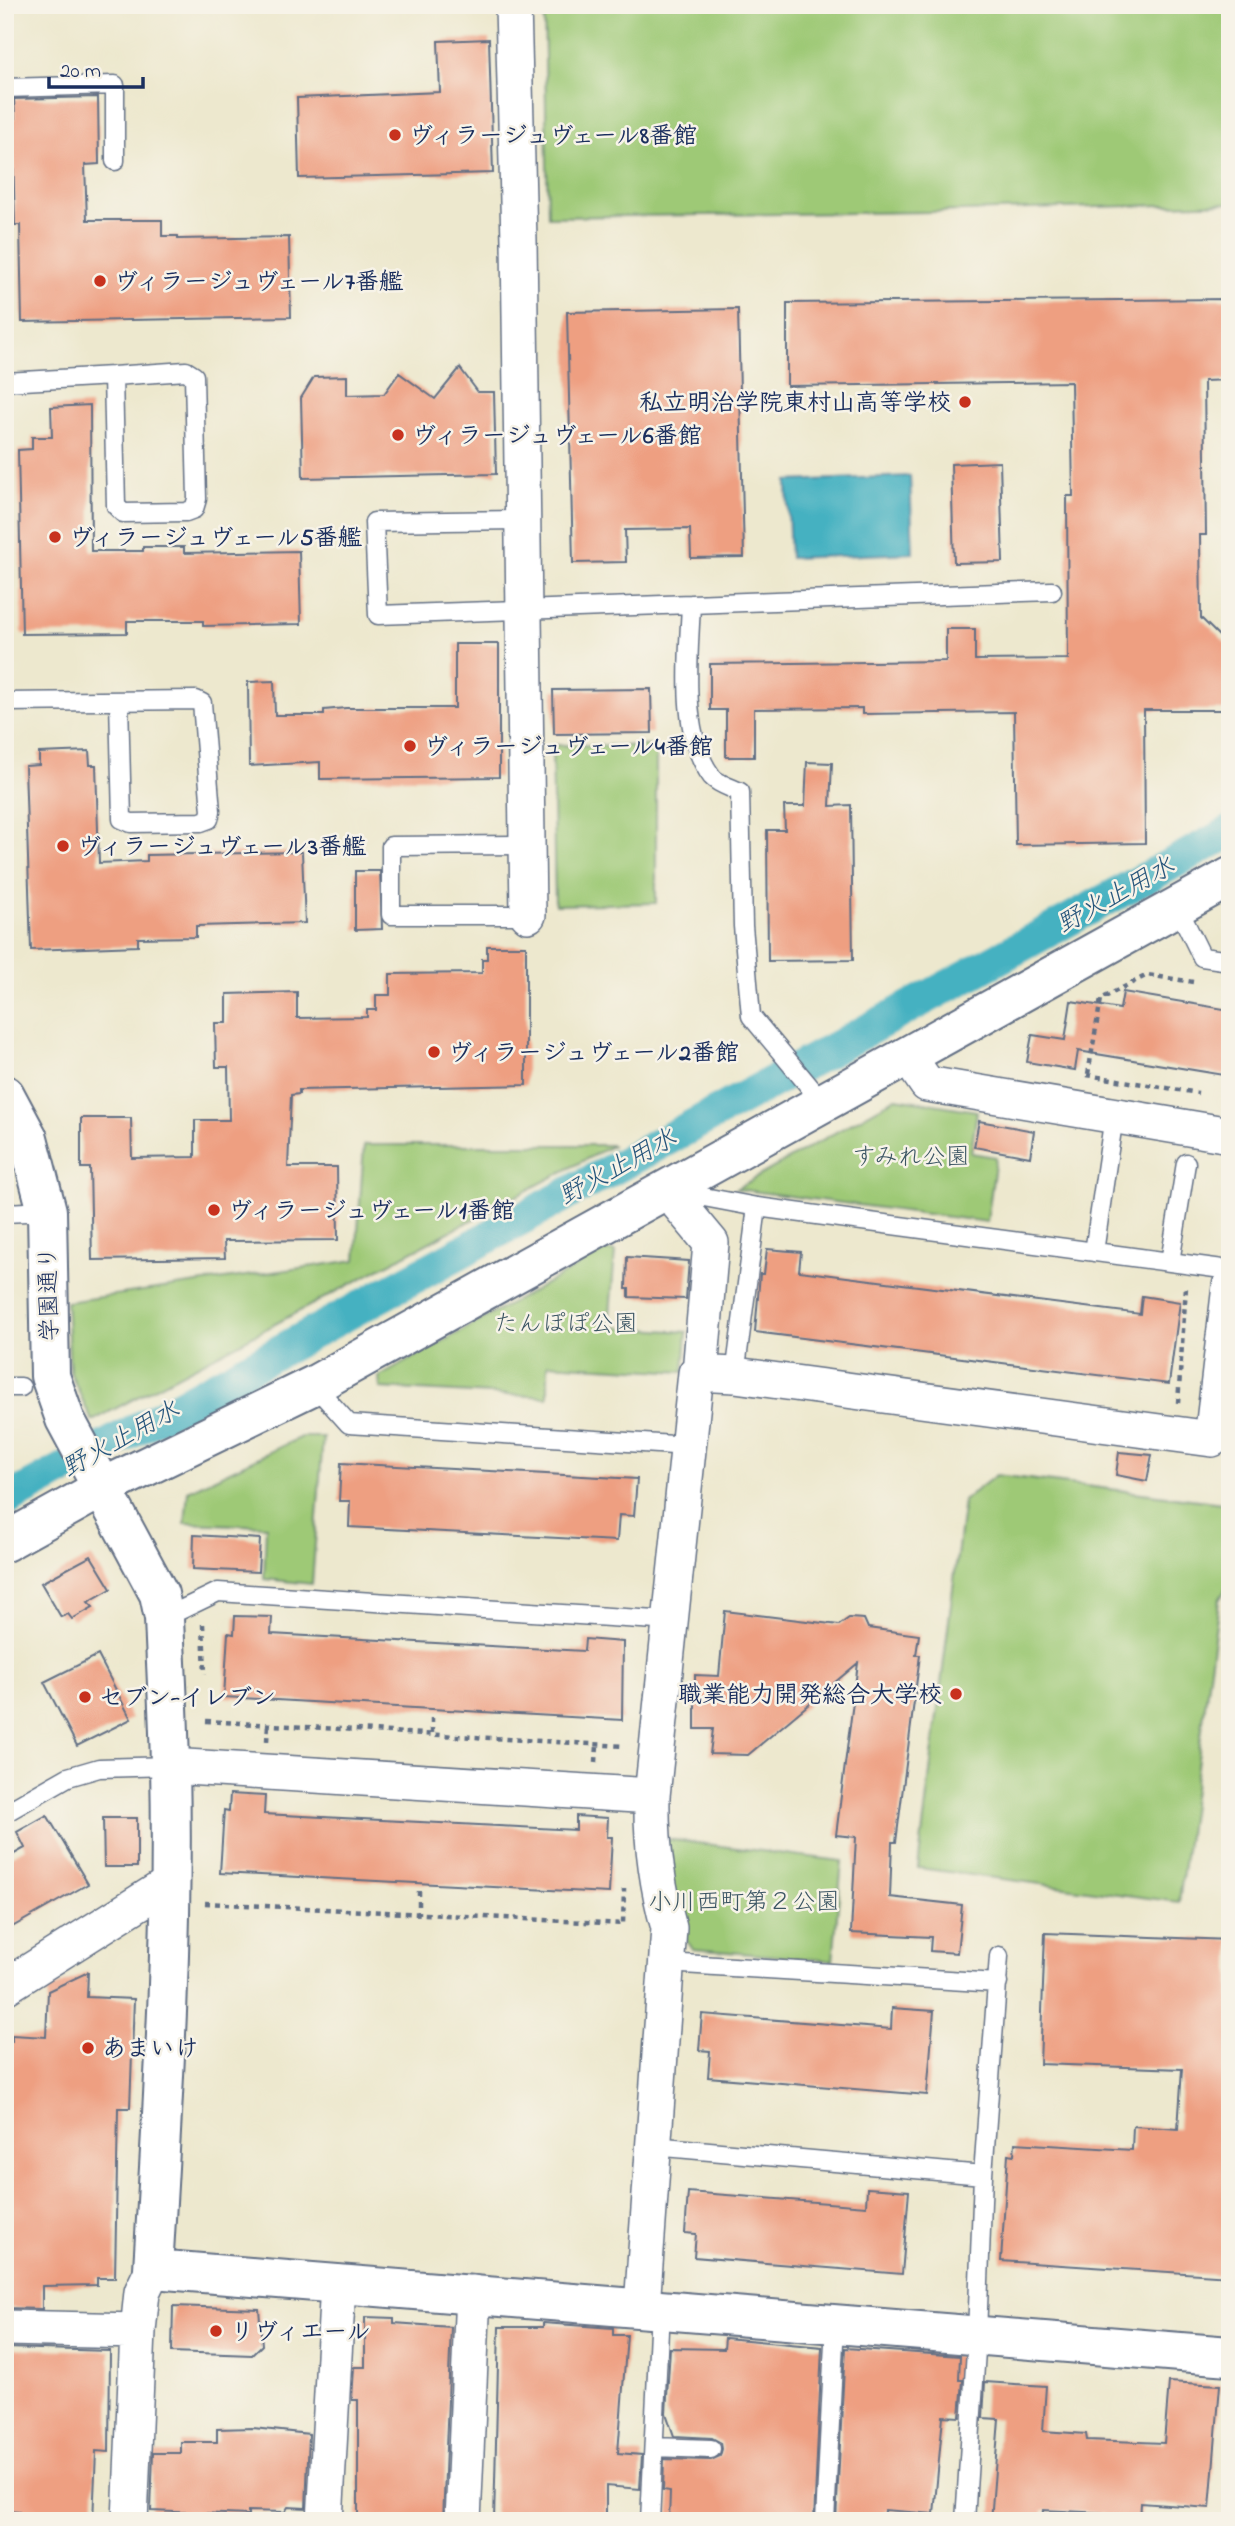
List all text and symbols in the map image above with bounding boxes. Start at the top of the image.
scale bar [49,46,144,90]
text: 20 m [60,57,101,87]
place label: ヴィラージュヴェール8番館 [409,120,697,155]
marker: ヴィラージュヴェール8番館 [387,127,403,143]
place label: ヴィラージュヴェール7番艦 [114,266,404,301]
marker: ヴィラージュヴェール7番艦 [92,273,108,289]
place label: 私立明治学院東村山高等学校 [639,387,951,422]
marker: 私立明治学院東村山高等学校 [957,394,973,410]
place label: ヴィラージュヴェール6番館 [412,420,702,455]
marker: ヴィラージュヴェール6番館 [390,427,406,443]
place label: ヴィラージュヴェール5番艦 [69,522,363,557]
marker: ヴィラージュヴェール5番艦 [47,529,63,545]
place label: ヴィラージュヴェール4番館 [424,731,713,766]
marker: ヴィラージュヴェール4番館 [402,738,418,754]
place label: ヴィラージュヴェール3番艦 [77,831,367,866]
marker: ヴィラージュヴェール3番艦 [55,838,71,854]
water label: 野火止用水 [1050,848,1183,945]
place label: ヴィラージュヴェール2番館 [448,1037,739,1072]
marker: ヴィラージュヴェール2番館 [426,1044,442,1060]
water label: 野火止用水 [552,1120,685,1217]
park label: すみれ公園 [852,1141,970,1176]
place label: ヴィラージュヴェール1番館 [228,1195,515,1230]
marker: ヴィラージュヴェール1番館 [206,1202,222,1218]
street label: 学園通り [32,1246,69,1342]
park label: たんぽぽ公園 [494,1308,638,1343]
water label: 野火止用水 [55,1392,188,1489]
place label: 職業能力開発総合大学校 [678,1679,942,1714]
place label: セブン-イレブン [99,1682,276,1717]
marker: 職業能力開発総合大学校 [948,1686,964,1702]
marker: セブン-イレブン [77,1689,93,1705]
park label: 小川西町第２公園 [648,1886,840,1921]
place label: あまいけ [102,2033,199,2068]
marker: あまいけ [80,2040,96,2056]
place label: リヴィエール [230,2316,370,2351]
marker: リヴィエール [208,2323,224,2339]

